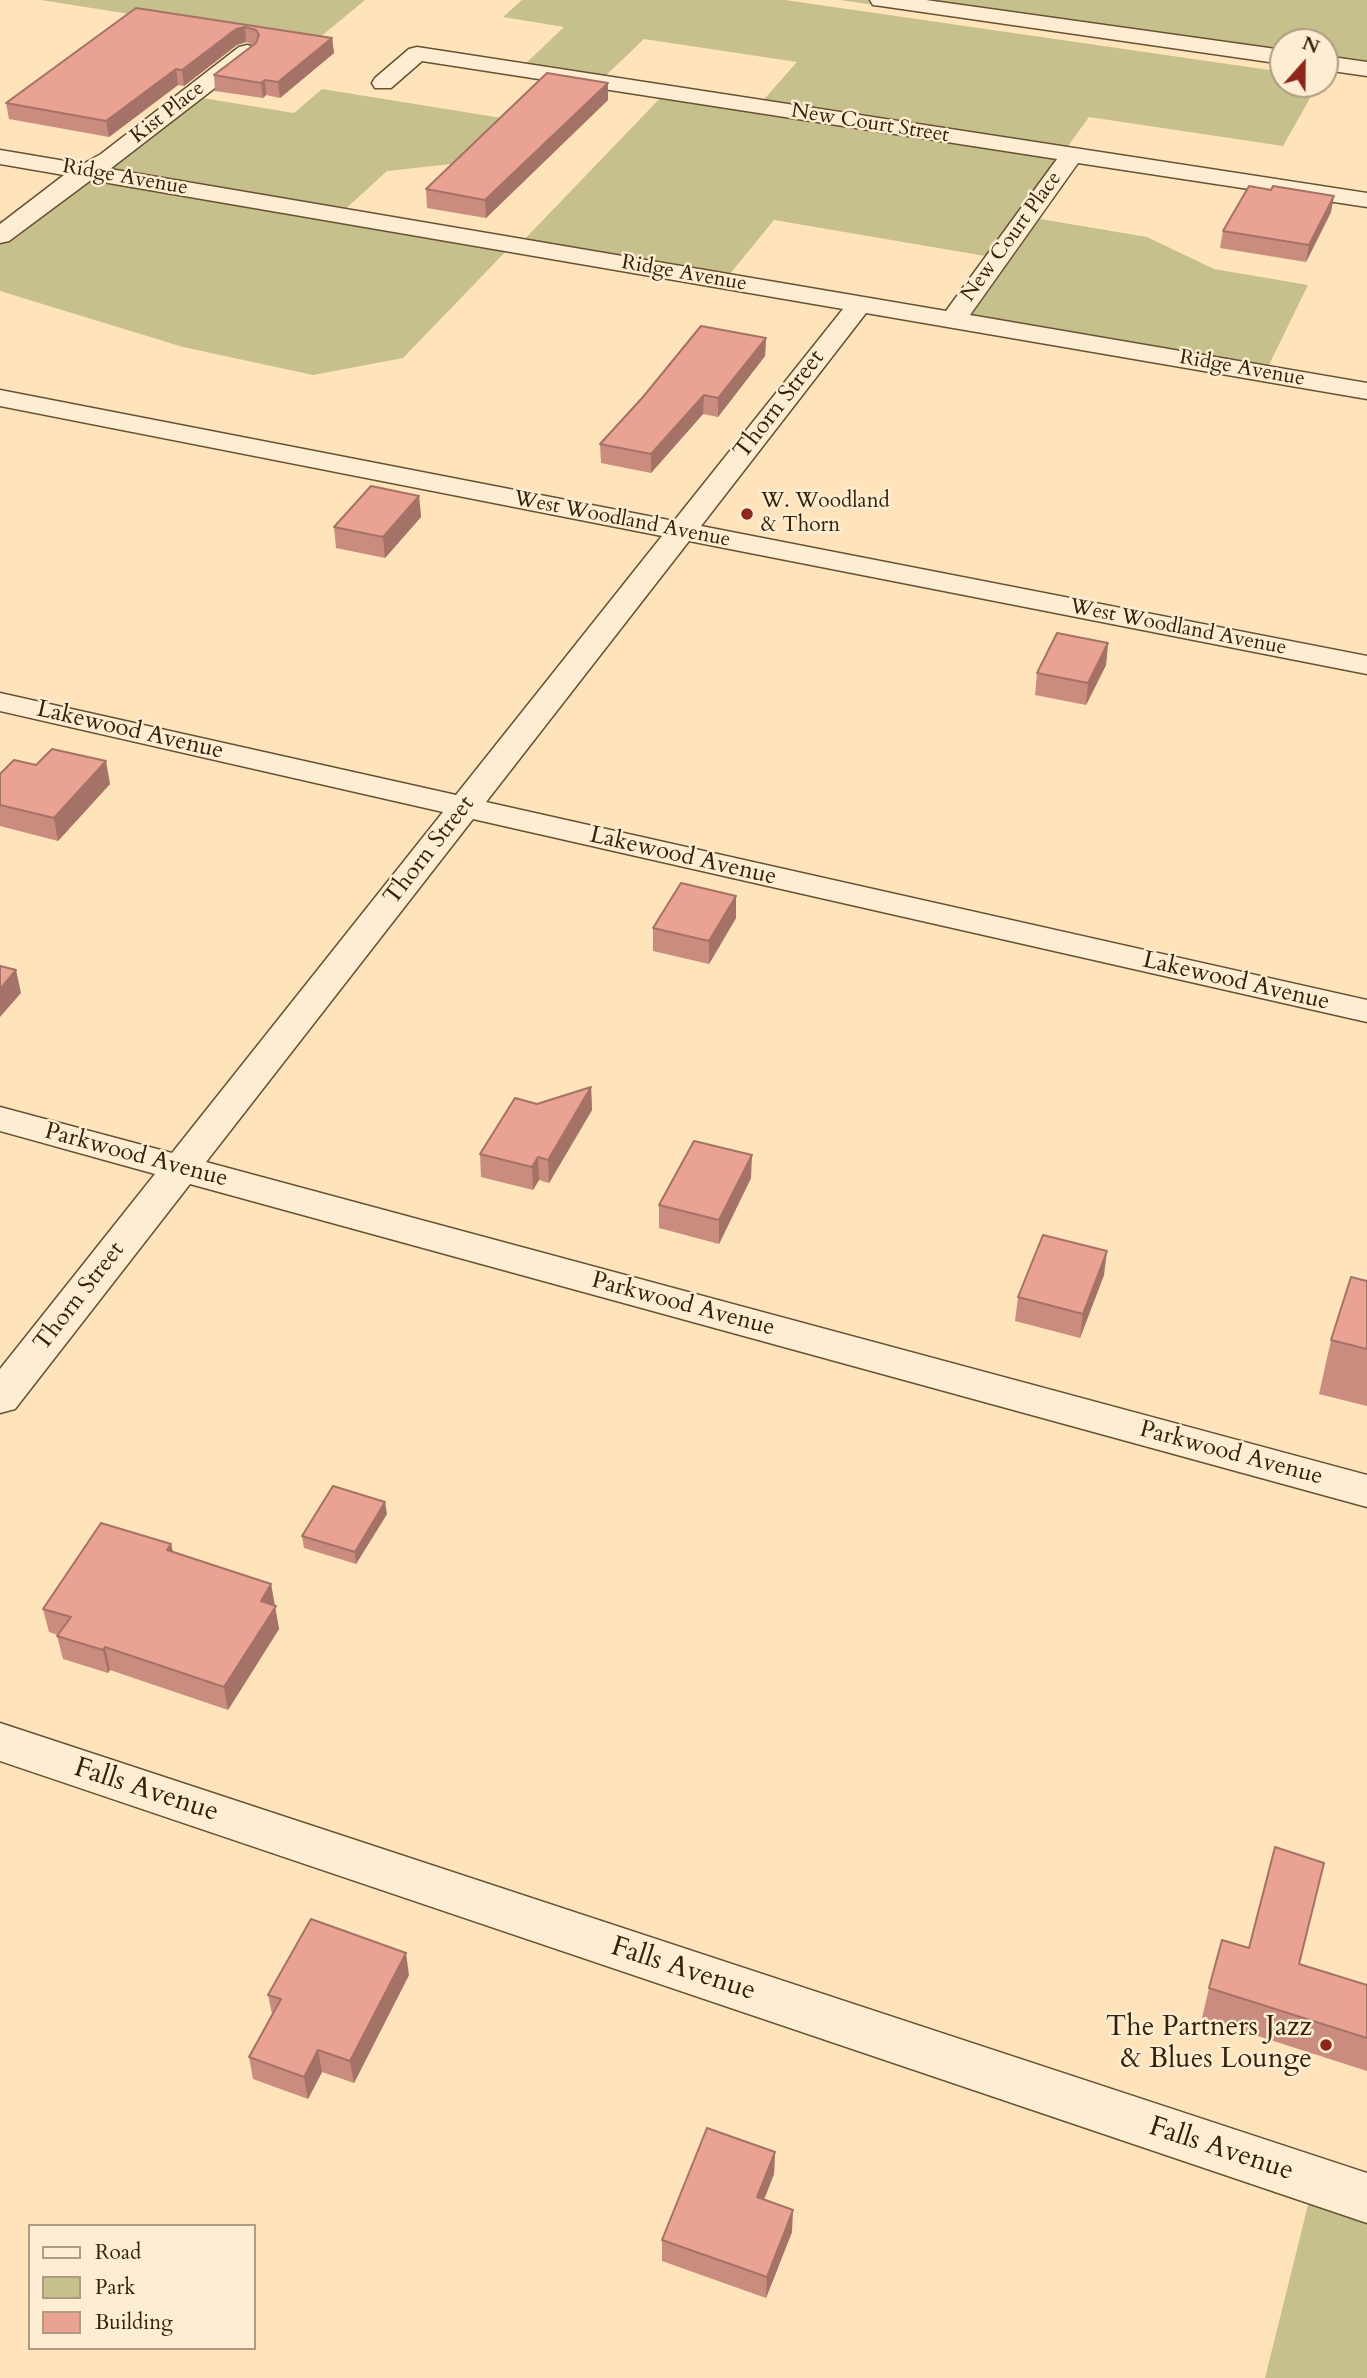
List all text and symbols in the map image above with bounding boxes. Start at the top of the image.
north arrow [1269,28,1339,98]
text: N [1298,30,1323,60]
street label: Kist Place [126,76,210,150]
street label: New Court Street [789,99,951,149]
street label: Ridge Avenue [60,155,190,201]
street label: New Court Place [956,167,1068,307]
street label: Ridge Avenue [619,251,749,297]
street label: Thorn Street [729,345,831,465]
street label: Ridge Avenue [1177,346,1307,392]
street label: West Woodland Avenue [511,487,733,553]
place label: W. Woodland & Thorn [761,489,890,539]
marker: W. Woodland & Thorn [739,506,755,522]
street label: West Woodland Avenue [1067,595,1289,661]
street label: Lakewood Avenue [34,696,226,766]
street label: Thorn Street [379,791,481,911]
street label: Lakewood Avenue [587,822,779,892]
street label: Lakewood Avenue [1140,947,1332,1017]
street label: Parkwood Avenue [41,1118,231,1194]
street label: Thorn Street [29,1237,131,1357]
street label: Parkwood Avenue [588,1267,778,1343]
street label: Parkwood Avenue [1136,1416,1326,1492]
street label: Falls Avenue [69,1752,223,1830]
street label: Falls Avenue [606,1931,760,2009]
place label: The Partners Jazz & Blues Lounge [1106,2012,1312,2078]
marker: The Partners Jazz & Blues Lounge [1318,2037,1334,2053]
street label: Falls Avenue [1144,2111,1298,2189]
legend [28,2224,256,2350]
text: Road [95,2238,141,2267]
text: Park [95,2273,135,2302]
text: Building [95,2308,173,2337]

